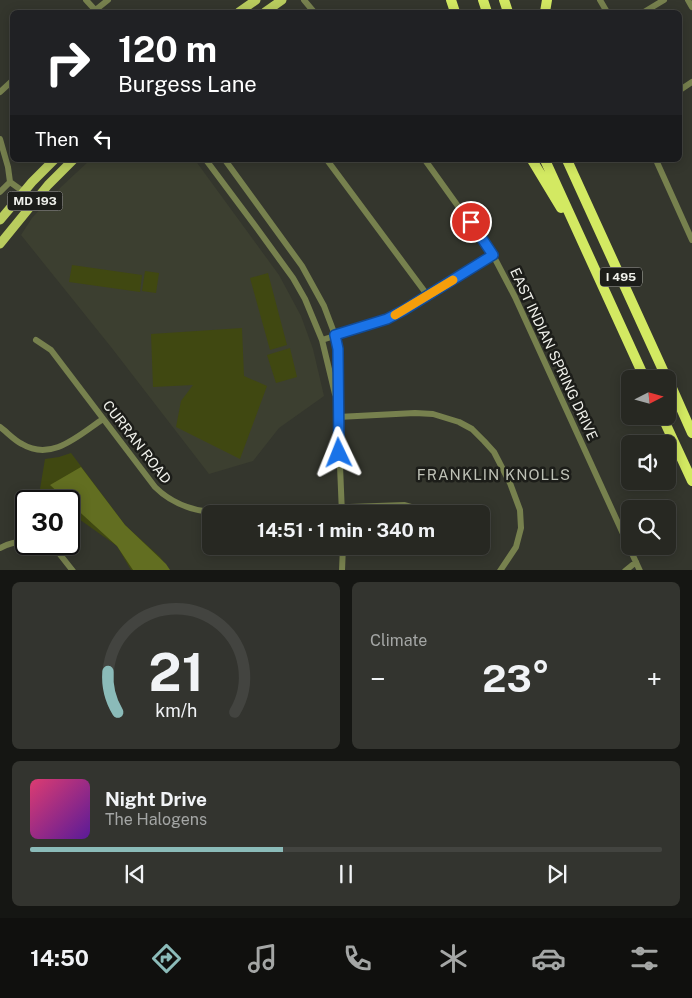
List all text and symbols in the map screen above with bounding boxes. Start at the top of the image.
text: 120 m [118,29,217,70]
icon: right [35,30,100,95]
text: Burgess Lane [118,71,257,97]
icon: left [89,125,117,153]
text: Then [35,128,79,150]
road number: MD 193 [8,192,62,210]
pin [450,201,492,243]
icon: arrive [457,208,485,236]
street label: EAST INDIAN SPRING DRIVE [507,265,601,443]
road number: I 495 [600,268,642,286]
north arrow [621,370,676,425]
map controls [621,370,676,555]
street label: CURRAN ROAD [100,397,174,487]
position arrow [312,426,364,478]
button: sound [621,435,676,490]
district label: FRANKLIN KNOLLS [417,466,571,483]
speed limit sign: 30 [15,490,80,555]
button: search [621,500,676,555]
text: 14:51 · 1 min · 340 m [257,519,435,541]
text: Climate [370,631,427,650]
text: 21 [148,642,204,703]
text: 23° [482,656,550,701]
text: − [370,662,386,695]
text: + [646,662,662,695]
text: km/h [155,700,197,721]
text: Night Drive [105,788,207,810]
text: The Halogens [105,810,207,829]
icon: previous [121,860,149,888]
icon: pause [332,860,360,888]
icon: next [543,860,571,888]
icon: directions [149,941,184,976]
icon: music [245,941,280,976]
icon: phone [340,941,375,976]
icon: climate [436,941,471,976]
icon: car [531,941,566,976]
icon: filters [627,941,662,976]
text: 14:50 [30,945,89,971]

